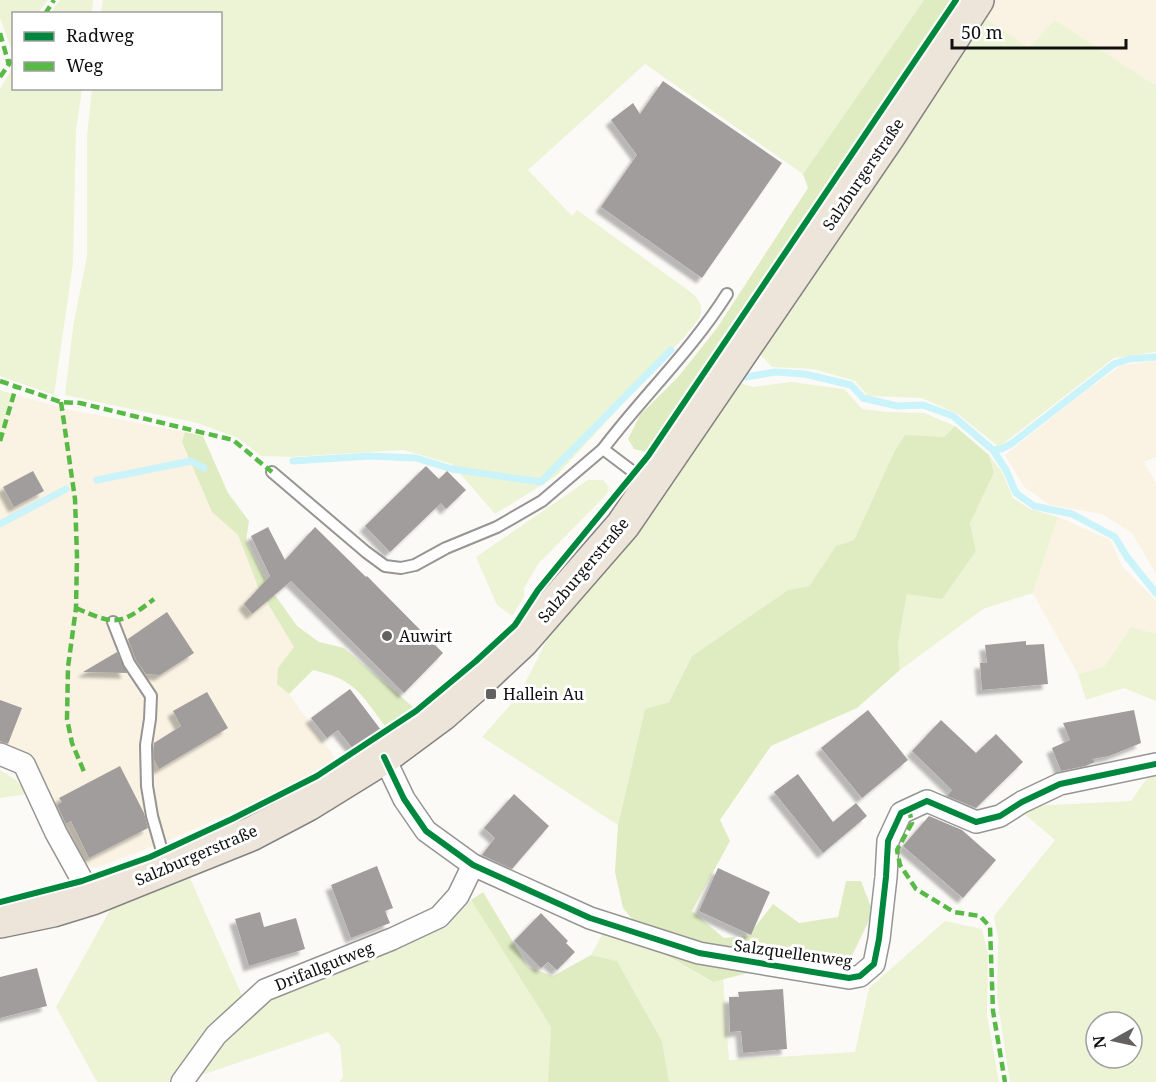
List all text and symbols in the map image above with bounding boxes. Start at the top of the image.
legend [12,12,222,90]
scale bar [952,12,1126,50]
text: 50 m [961,20,1003,44]
text: Radweg [66,23,134,47]
text: Weg [66,53,103,77]
street label: Salzburgerstraße [817,114,909,234]
street label: Salzburgerstraße [532,513,634,627]
place label: Auwirt [399,625,453,647]
marker: Auwirt [380,629,394,643]
place label: Hallein Au [503,683,584,705]
marker: Hallein Au [484,687,498,701]
street label: Salzburgerstraße [131,819,261,891]
street label: Salzquellenweg [732,934,854,972]
street label: Drifallgutweg [271,936,377,996]
north arrow [1084,1010,1144,1070]
text: N [1087,1034,1111,1050]

